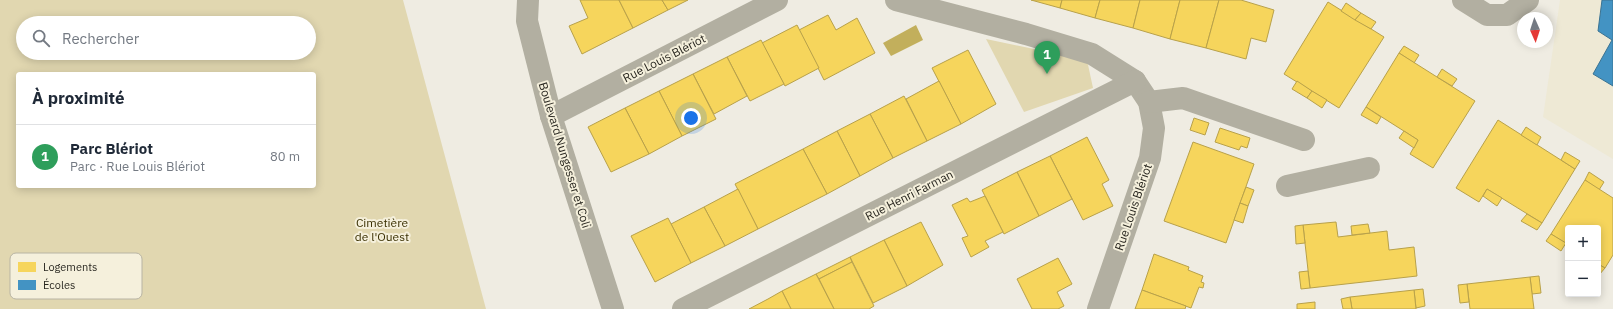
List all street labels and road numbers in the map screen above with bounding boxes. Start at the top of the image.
street label: Rue Louis Blériot [620,31,708,85]
street label: Boulevard Nungesser et Coli [536,80,594,230]
street label: Rue Louis Blériot [1111,162,1155,252]
street label: Rue Henri Farman [862,166,956,224]

